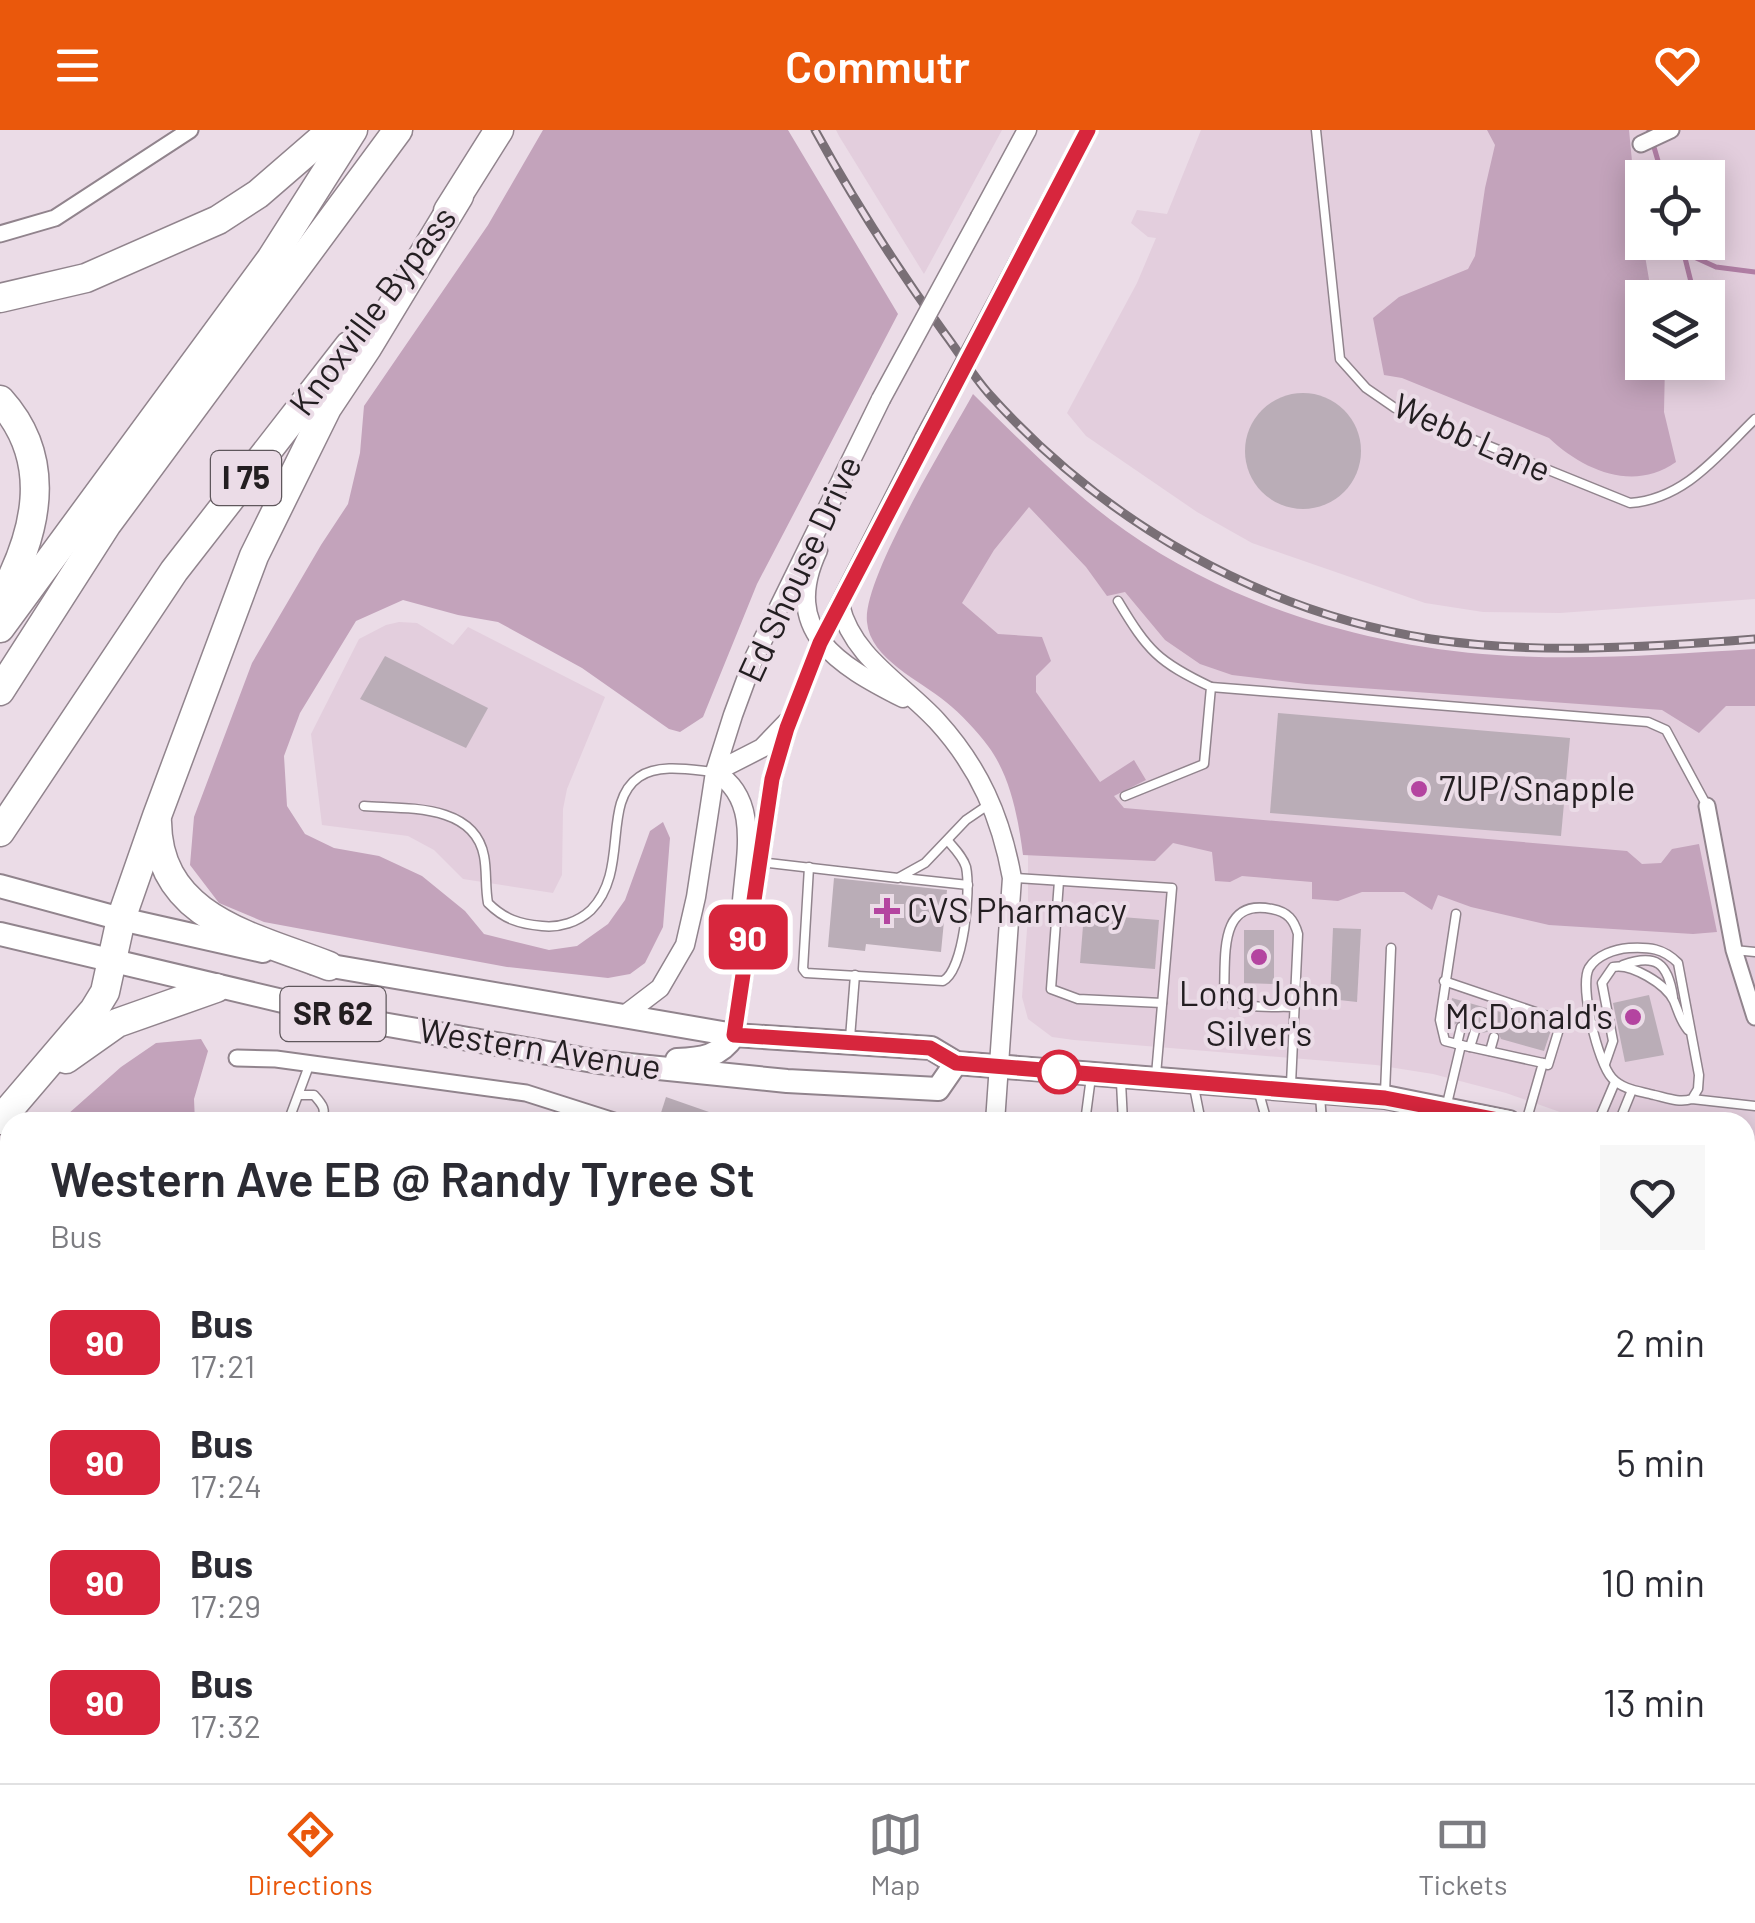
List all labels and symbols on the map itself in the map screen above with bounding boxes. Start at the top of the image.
street label: Knoxville Bypass [279,197,464,423]
street label: Webb Lane [1388,383,1558,490]
street label: Ed Shouse Drive [727,448,869,688]
road number: I 75 [211,451,281,505]
place label: 7UP/Snapple [1439,766,1636,808]
marker: 7UP/Snapple [1408,778,1430,800]
place label: CVS Pharmacy [907,888,1127,930]
marker: CVS Pharmacy [876,900,898,922]
line badge: 90 [703,904,793,970]
marker: Long John Silver's [1248,946,1270,968]
place label: Long John Silver's [1179,971,1339,1053]
road number: SR 62 [280,987,386,1041]
place label: McDonald's [1445,994,1613,1036]
marker: McDonald's [1622,1006,1644,1028]
street label: Western Avenue [416,1007,665,1087]
unlabelled marker [1038,1051,1080,1093]

